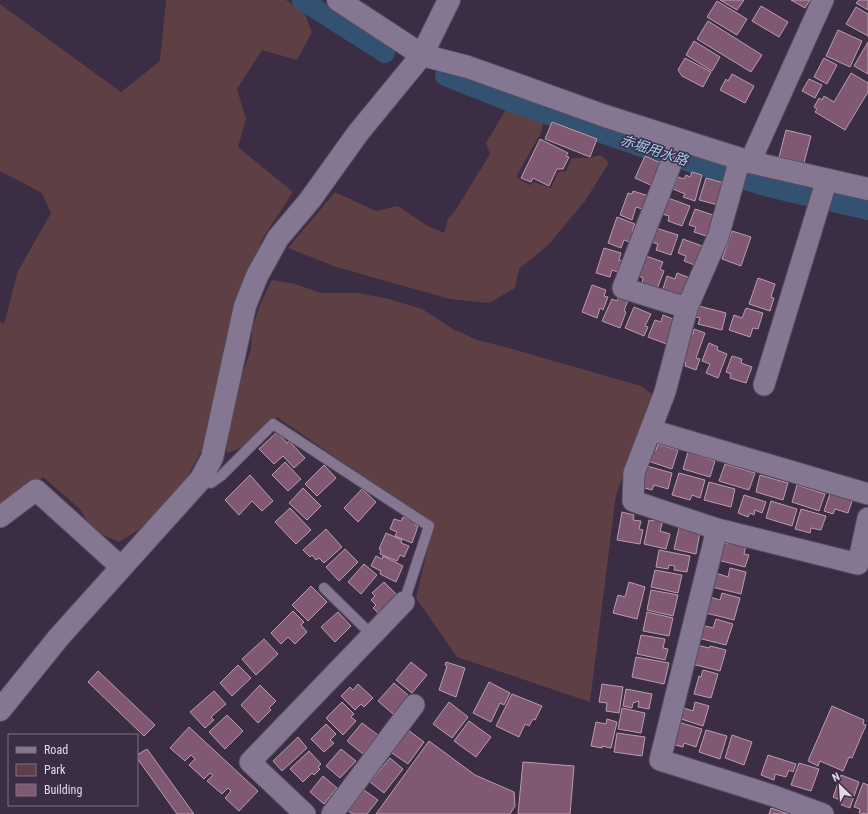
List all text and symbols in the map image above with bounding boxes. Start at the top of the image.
water label: 赤堀用水路 [618,132,691,169]
legend [8,734,138,806]
text: Road [44,743,68,757]
text: Park [44,763,66,777]
north arrow [820,766,860,806]
text: N [830,770,842,785]
text: Building [44,783,82,797]

